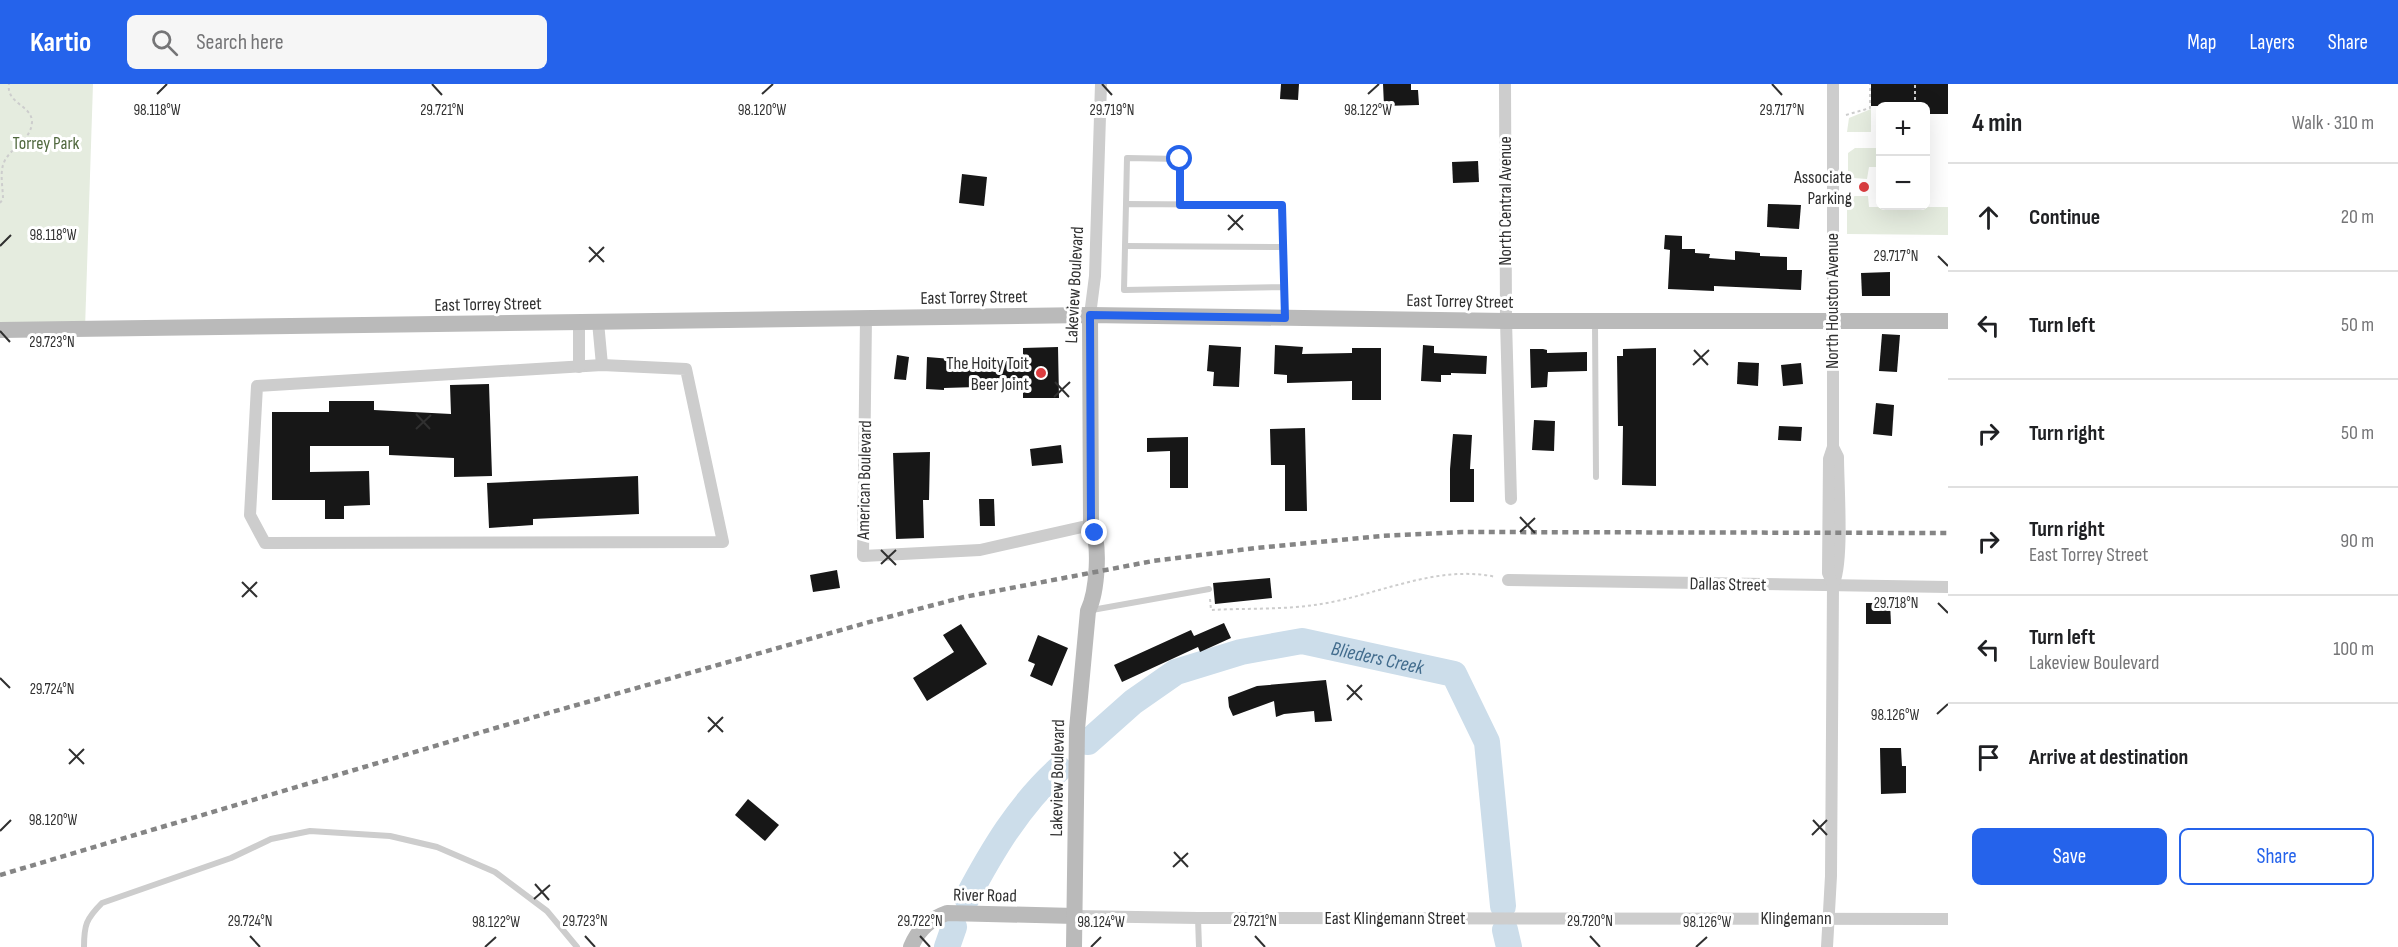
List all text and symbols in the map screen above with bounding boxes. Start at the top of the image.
search box [127,15,547,69]
text: Kartio [30,26,91,59]
icon: search [148,26,181,59]
text: Search here [196,29,284,56]
text: Map [2187,30,2216,55]
text: Layers [2249,30,2295,55]
text: Share [2328,30,2368,55]
text: 98.118°W [133,101,181,120]
text: 29.721°N [420,101,464,120]
text: 98.120°W [738,101,787,120]
text: 29.719°N [1090,101,1134,120]
text: 98.122°W [1344,101,1392,120]
text: 29.717°N [1760,101,1804,120]
map controls [1876,102,1930,210]
button: + [1876,102,1930,156]
text: 4 min [1972,108,2022,139]
text: Walk · 310 m [2292,111,2374,135]
park label: Torrey Park [13,133,80,154]
street label: North Central Avenue [1495,136,1516,266]
route start [1166,145,1192,171]
button: − [1876,156,1930,210]
place label: Associate Parking [1793,167,1852,209]
marker: Associate Parking [1857,180,1871,194]
icon: ahead [1972,201,2005,234]
text: Continue [2029,204,2100,231]
text: 20 m [2341,205,2374,229]
text: 98.118°W [29,226,77,245]
street label: Lakeview Boulevard [1061,226,1088,344]
street label: North Houston Avenue [1822,233,1843,369]
text: 29.717°N [1874,247,1918,266]
street label: East Torrey Street [920,286,1028,309]
street label: East Torrey Street [1406,290,1514,313]
street label: East Torrey Street [434,293,542,316]
icon: left [1972,309,2005,342]
text: Turn left [2029,312,2095,339]
text: 50 m [2341,313,2374,337]
text: 29.723°N [29,333,75,352]
place label: The Hoity Toit Beer Joint [946,353,1030,395]
marker: The Hoity Toit Beer Joint [1034,366,1048,380]
icon: right [1972,417,2005,450]
street label: American Boulevard [853,420,876,541]
text: Turn right [2029,420,2105,447]
text: 50 m [2341,421,2374,445]
text: Turn right [2029,516,2105,543]
route end [1081,519,1107,545]
icon: right [1972,525,2005,558]
text: 90 m [2340,529,2374,553]
text: East Torrey Street [2029,543,2148,567]
street label: Dallas Street [1690,573,1767,596]
text: 29.718°N [1874,594,1918,613]
text: Turn left [2029,624,2095,651]
icon: left [1972,633,2005,666]
water label: Blieders Creek [1329,637,1426,680]
text: 100 m [2333,637,2374,661]
text: Lakeview Boulevard [2029,651,2159,675]
text: 29.724°N [30,680,74,699]
text: 98.126°W [1871,706,1919,725]
street label: Lakeview Boulevard [1046,719,1069,837]
icon: arrive [1972,741,2005,774]
text: Arrive at destination [2029,744,2188,771]
text: 98.120°W [29,811,78,830]
button: Save [1972,828,2167,885]
button: Share [2179,828,2374,885]
street label: River Road [953,884,1017,907]
street label: East Klingemann Street [1325,908,1466,929]
street label: Klingemann [1760,908,1832,929]
text: 29.724°N [228,912,272,931]
text: 29.723°N [562,912,608,931]
text: 29.722°N [897,912,943,931]
text: 29.721°N [1233,912,1277,931]
text: 29.720°N [1567,912,1613,931]
text: 98.122°W [472,913,520,932]
text: 98.124°W [1077,913,1125,932]
text: 98.126°W [1683,913,1731,932]

